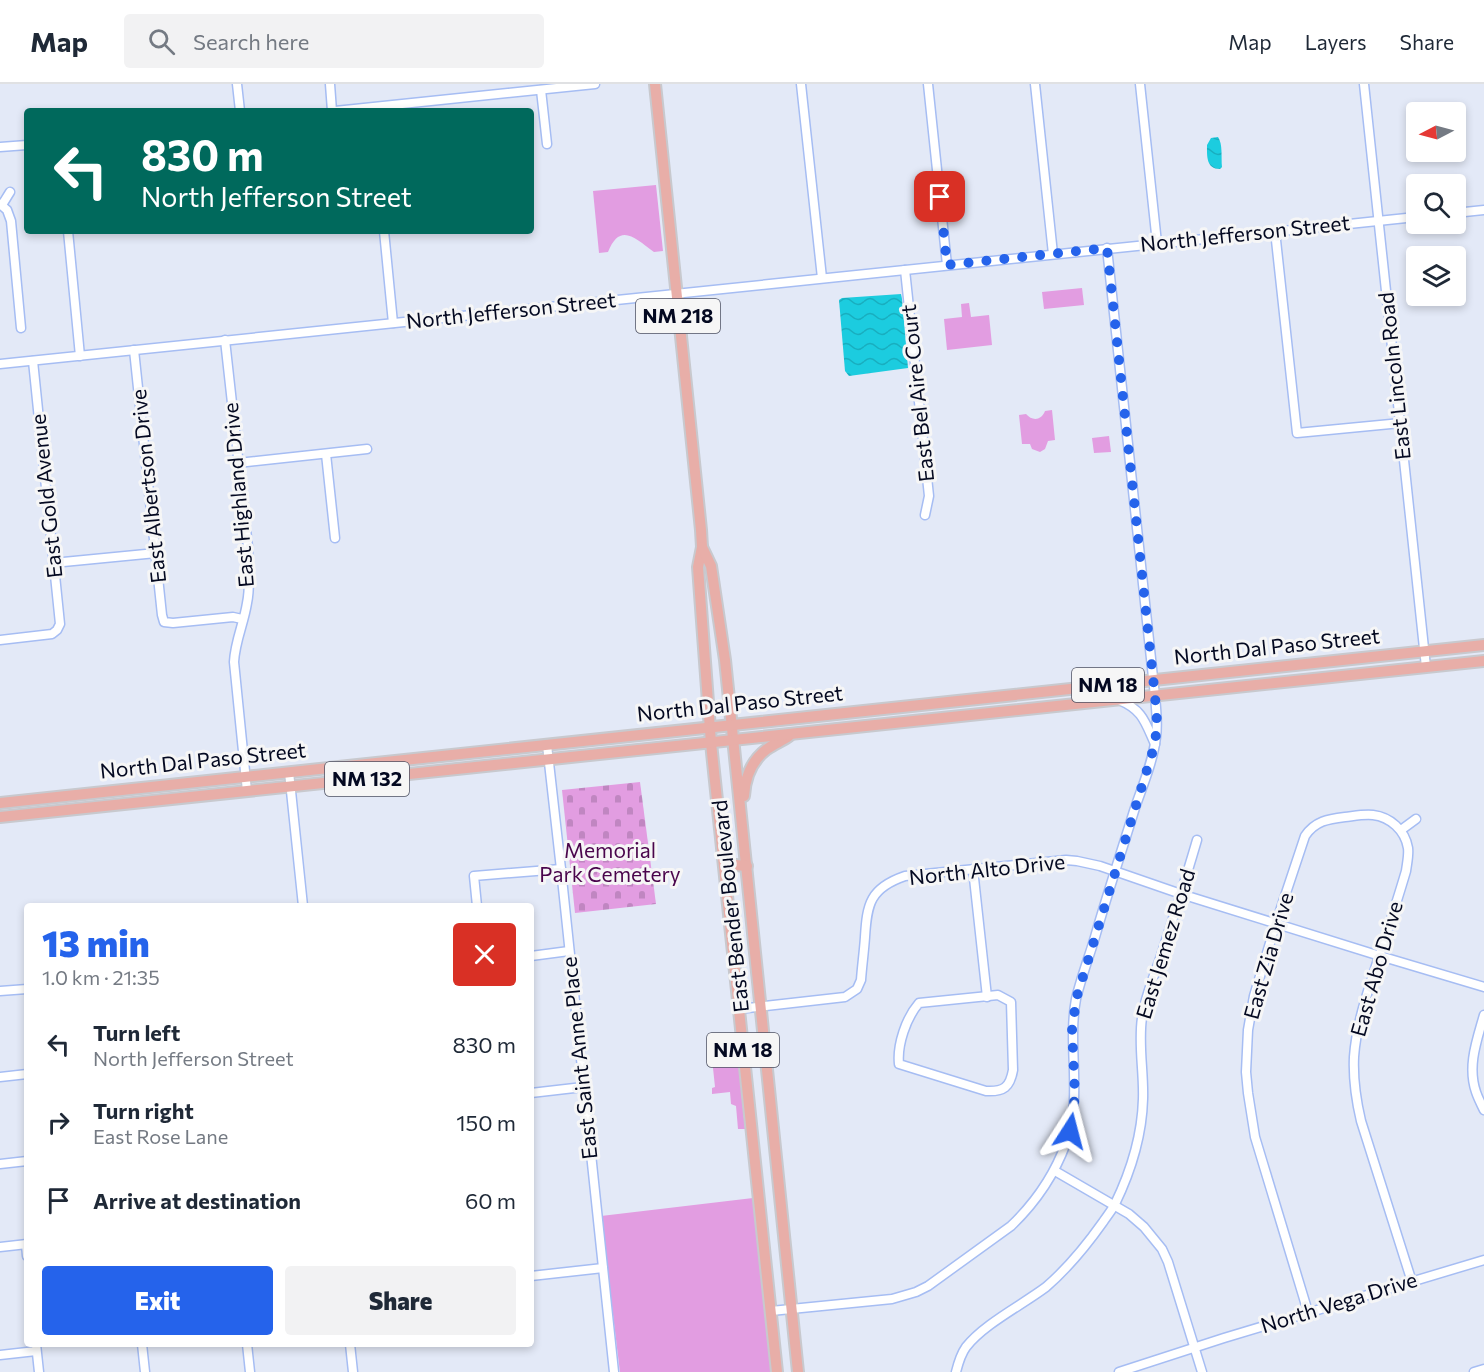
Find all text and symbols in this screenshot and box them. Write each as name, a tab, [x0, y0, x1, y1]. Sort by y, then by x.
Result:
search box	[124, 14, 544, 68]
text: Map	[30, 24, 88, 58]
icon: search	[145, 25, 178, 58]
text: Search here	[193, 28, 309, 55]
text: Map	[1228, 29, 1272, 54]
text: Layers	[1305, 29, 1367, 54]
text: Share	[1400, 29, 1454, 54]
north arrow	[1406, 102, 1466, 162]
map controls	[1406, 102, 1466, 306]
text: 830 m	[141, 128, 264, 180]
icon: left	[42, 132, 120, 210]
pin	[914, 171, 965, 222]
button: search	[1406, 174, 1466, 234]
text: North Jefferson Street	[141, 180, 412, 213]
icon: arrive	[923, 180, 956, 213]
street label: North Jefferson Street	[1139, 209, 1351, 256]
button: layers	[1406, 246, 1466, 306]
street label: North Jefferson Street	[405, 286, 617, 333]
street label: East Lincoln Road	[1372, 291, 1415, 461]
road number: NM 218	[636, 299, 720, 333]
street label: East Bel Aire Court	[895, 303, 938, 483]
street label: East Albertson Drive	[125, 388, 170, 584]
street label: East Highland Drive	[217, 402, 258, 589]
street label: East Gold Avenue	[24, 413, 67, 580]
street label: North Dal Paso Street	[1173, 622, 1381, 669]
road number: NM 18	[1072, 668, 1144, 702]
street label: North Dal Paso Street	[636, 679, 844, 726]
street label: North Dal Paso Street	[99, 736, 307, 783]
road number: NM 132	[325, 762, 409, 796]
street label: East Bender Boulevard	[706, 799, 753, 1014]
park label: Memorial Park Cemetery	[539, 837, 681, 886]
street label: North Alto Drive	[907, 848, 1066, 889]
street label: East Jemez Road	[1130, 865, 1199, 1022]
street label: East Zia Drive	[1238, 889, 1298, 1022]
street label: East Abo Drive	[1344, 898, 1407, 1039]
text: 13 min	[42, 920, 150, 964]
button: close	[453, 923, 516, 986]
street label: East Saint Anne Place	[555, 956, 602, 1161]
text: 1.0 km · 21:35	[42, 965, 160, 989]
text: Turn left	[93, 1019, 180, 1046]
icon: left	[42, 1028, 75, 1061]
text: 830 m	[452, 1031, 516, 1058]
road number: NM 18	[707, 1033, 779, 1067]
text: North Jefferson Street	[93, 1046, 294, 1070]
text: Turn right	[93, 1097, 194, 1124]
position arrow	[1038, 1099, 1102, 1163]
icon: right	[42, 1106, 75, 1139]
text: 150 m	[456, 1109, 516, 1136]
text: East Rose Lane	[93, 1124, 228, 1148]
icon: arrive	[42, 1184, 75, 1217]
text: Arrive at destination	[93, 1187, 301, 1214]
text: 60 m	[465, 1187, 516, 1214]
button: Exit	[42, 1266, 273, 1335]
button: Share	[285, 1266, 516, 1335]
street label: North Vega Drive	[1257, 1266, 1420, 1337]

